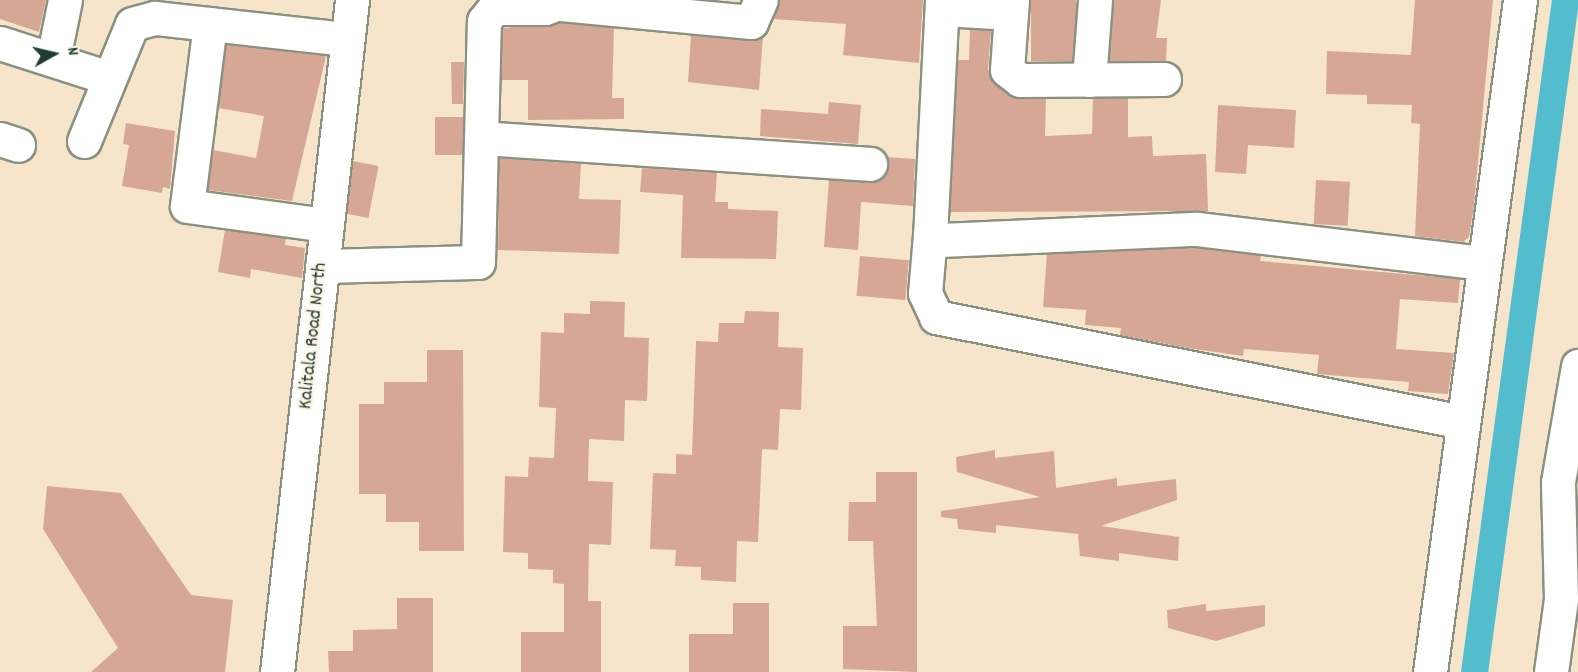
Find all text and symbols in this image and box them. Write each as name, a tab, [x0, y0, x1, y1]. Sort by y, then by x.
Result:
north arrow	[24, 24, 84, 84]
text: N	[60, 46, 84, 57]
street label: Kalitala Road North	[294, 262, 334, 410]

